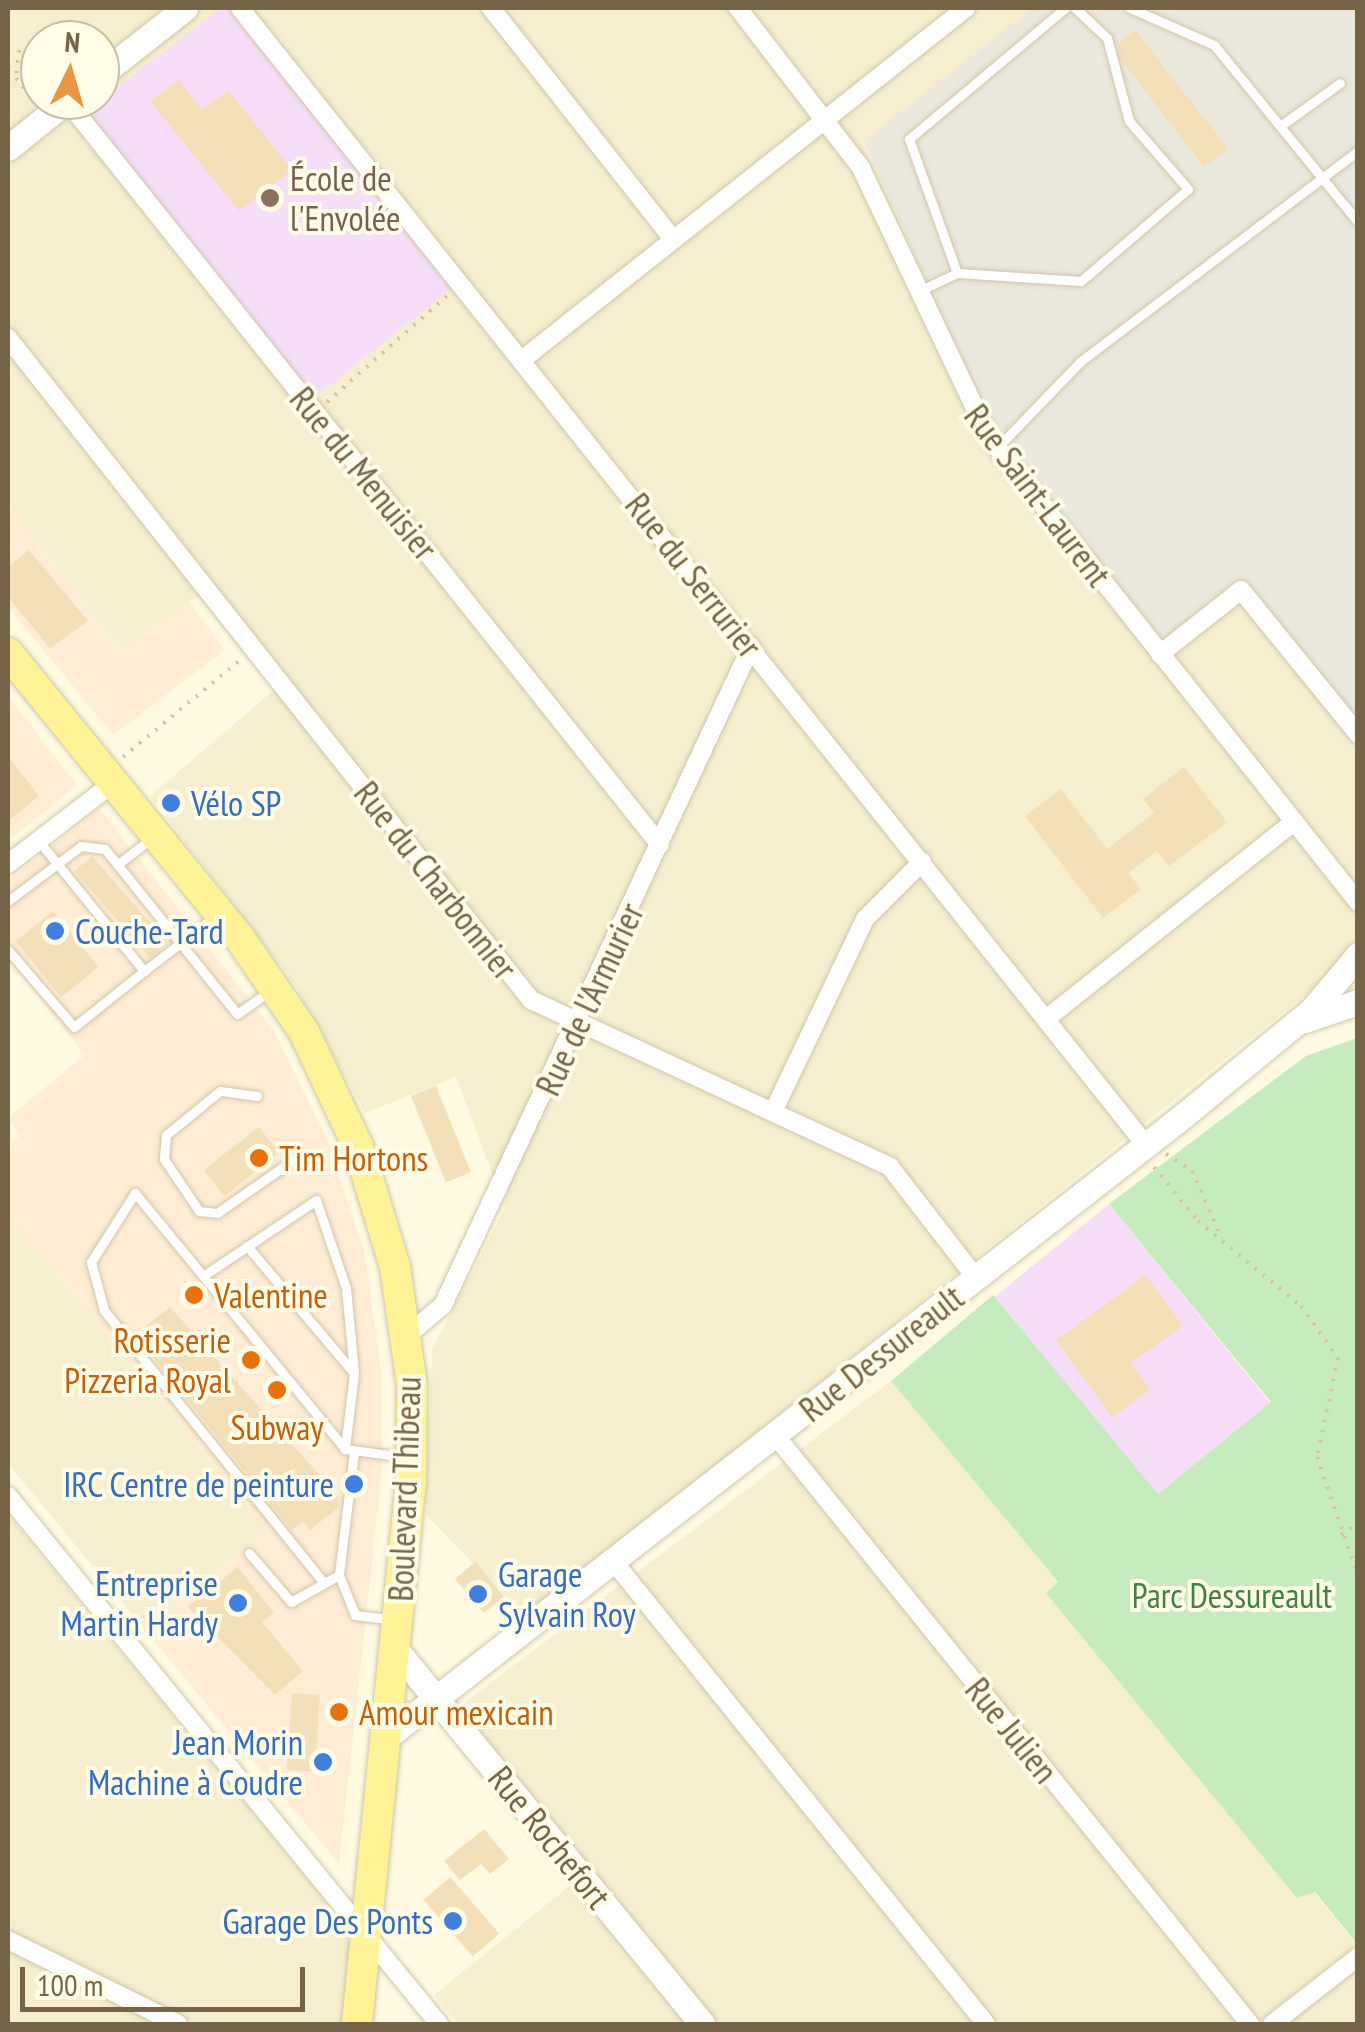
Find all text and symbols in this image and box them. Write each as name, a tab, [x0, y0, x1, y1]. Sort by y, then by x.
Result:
north arrow	[20, 20, 120, 120]
text: N	[63, 23, 82, 61]
place label: École de l'Envolée	[290, 157, 400, 239]
marker: École de l'Envolée	[259, 187, 281, 209]
street label: Rue du Menuisier	[282, 378, 446, 568]
street label: Rue Saint-Laurent	[956, 396, 1120, 594]
street label: Rue du Serrurier	[617, 485, 771, 665]
street label: Rue du Charbonnier	[346, 773, 526, 987]
place label: Vélo SP	[191, 782, 281, 824]
marker: Vélo SP	[160, 792, 182, 814]
street label: Rue de l'Armurier	[526, 896, 652, 1102]
place label: Couche-Tard	[75, 910, 224, 952]
marker: Couche-Tard	[44, 920, 66, 942]
place label: Tim Hortons	[279, 1137, 428, 1179]
marker: Tim Hortons	[248, 1147, 270, 1169]
place label: Valentine	[214, 1274, 328, 1316]
street label: Rue Dessureault	[791, 1276, 971, 1430]
marker: Valentine	[183, 1284, 205, 1306]
place label: Rotisserie Pizzeria Royal	[64, 1319, 231, 1401]
marker: Rotisserie Pizzeria Royal	[240, 1349, 262, 1371]
street label: Boulevard Thibeau	[379, 1375, 429, 1603]
marker: Subway	[266, 1379, 288, 1401]
place label: Subway	[231, 1406, 323, 1448]
place label: IRC Centre de peinture	[62, 1463, 334, 1505]
marker: IRC Centre de peinture	[343, 1473, 365, 1495]
place label: Garage Sylvain Roy	[498, 1553, 636, 1635]
place label: Entreprise Martin Hardy	[61, 1562, 218, 1644]
park label: Parc Dessureault	[1131, 1574, 1333, 1616]
marker: Garage Sylvain Roy	[467, 1583, 489, 1605]
marker: Entreprise Martin Hardy	[227, 1592, 249, 1614]
street label: Rue Julien	[957, 1669, 1067, 1791]
place label: Amour mexicain	[359, 1691, 554, 1733]
marker: Amour mexicain	[328, 1701, 350, 1723]
place label: Jean Morin Machine à Coudre	[88, 1721, 303, 1803]
marker: Jean Morin Machine à Coudre	[312, 1751, 334, 1773]
street label: Rue Rochefort	[480, 1757, 620, 1917]
place label: Garage Des Ponts	[222, 1900, 433, 1942]
marker: Garage Des Ponts	[442, 1910, 464, 1932]
scale bar	[25, 1947, 310, 2009]
text: 100 m	[37, 1965, 103, 2004]

